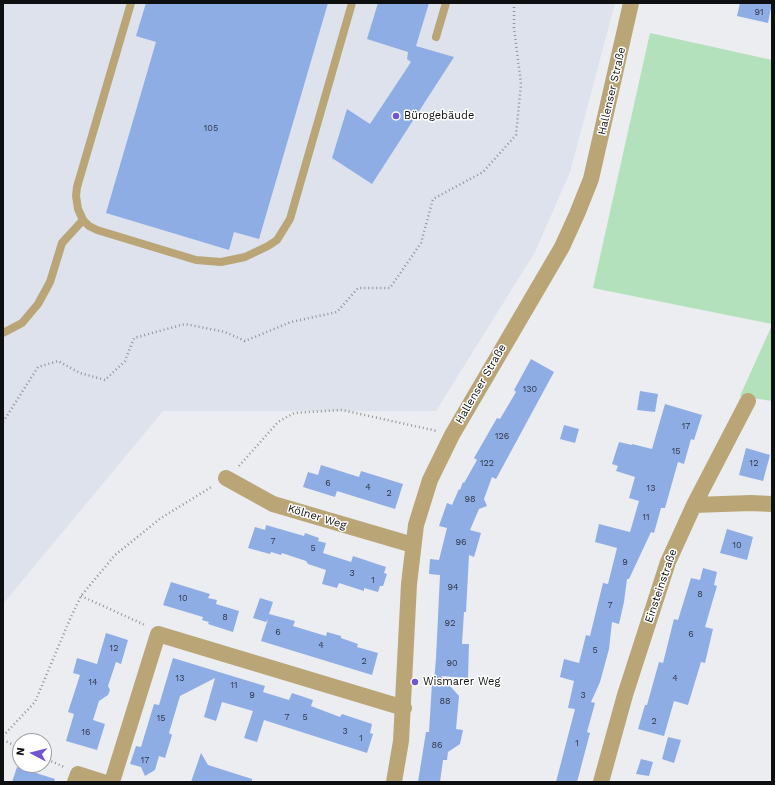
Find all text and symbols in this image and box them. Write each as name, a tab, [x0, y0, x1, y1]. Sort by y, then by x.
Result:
house number: 91	[754, 7, 764, 17]
street label: Hallenser Straße	[595, 46, 629, 136]
place label: Bürogebäude	[404, 109, 474, 123]
marker: Bürogebäude	[391, 111, 401, 121]
house number: 105	[204, 123, 218, 133]
street label: Hallenser Straße	[453, 342, 509, 426]
house number: 130	[523, 384, 537, 394]
house number: 17	[682, 421, 690, 431]
house number: 126	[495, 431, 509, 441]
house number: 15	[672, 446, 680, 456]
house number: 122	[480, 458, 494, 468]
house number: 12	[750, 458, 758, 468]
house number: 6	[325, 478, 331, 488]
house number: 4	[365, 482, 371, 492]
house number: 13	[647, 483, 655, 493]
house number: 2	[386, 488, 392, 498]
house number: 98	[464, 494, 476, 504]
street label: Kölner Weg	[286, 502, 348, 532]
house number: 11	[642, 512, 650, 522]
house number: 7	[270, 536, 276, 546]
house number: 96	[455, 537, 467, 547]
house number: 10	[732, 540, 742, 550]
house number: 5	[310, 543, 316, 553]
street label: Einsteinstraße	[642, 547, 680, 625]
house number: 9	[622, 557, 628, 567]
house number: 3	[349, 568, 355, 578]
house number: 1	[371, 575, 375, 585]
house number: 94	[447, 582, 459, 592]
house number: 8	[697, 589, 703, 599]
house number: 10	[178, 593, 188, 603]
house number: 7	[607, 600, 613, 610]
house number: 8	[222, 612, 228, 622]
house number: 92	[445, 618, 455, 628]
house number: 6	[275, 627, 281, 637]
house number: 6	[688, 629, 694, 639]
house number: 4	[318, 640, 324, 650]
house number: 12	[110, 643, 118, 653]
house number: 5	[592, 645, 598, 655]
house number: 2	[361, 656, 367, 666]
house number: 90	[446, 658, 458, 668]
house number: 13	[176, 673, 184, 683]
house number: 4	[672, 673, 678, 683]
place label: Wismarer Weg	[423, 675, 500, 689]
house number: 14	[88, 677, 98, 687]
marker: Wismarer Weg	[410, 677, 420, 687]
house number: 11	[230, 680, 238, 690]
house number: 9	[249, 690, 255, 700]
house number: 3	[580, 690, 586, 700]
house number: 88	[439, 696, 451, 706]
house number: 7	[284, 712, 290, 722]
house number: 5	[302, 712, 308, 722]
house number: 15	[157, 713, 165, 723]
house number: 2	[651, 716, 657, 726]
house number: 3	[342, 726, 348, 736]
house number: 16	[82, 727, 90, 737]
north arrow	[12, 733, 52, 773]
house number: 1	[359, 733, 363, 743]
house number: 1	[575, 738, 579, 748]
house number: 86	[431, 740, 443, 750]
text: N	[14, 747, 28, 756]
house number: 17	[141, 755, 149, 765]

